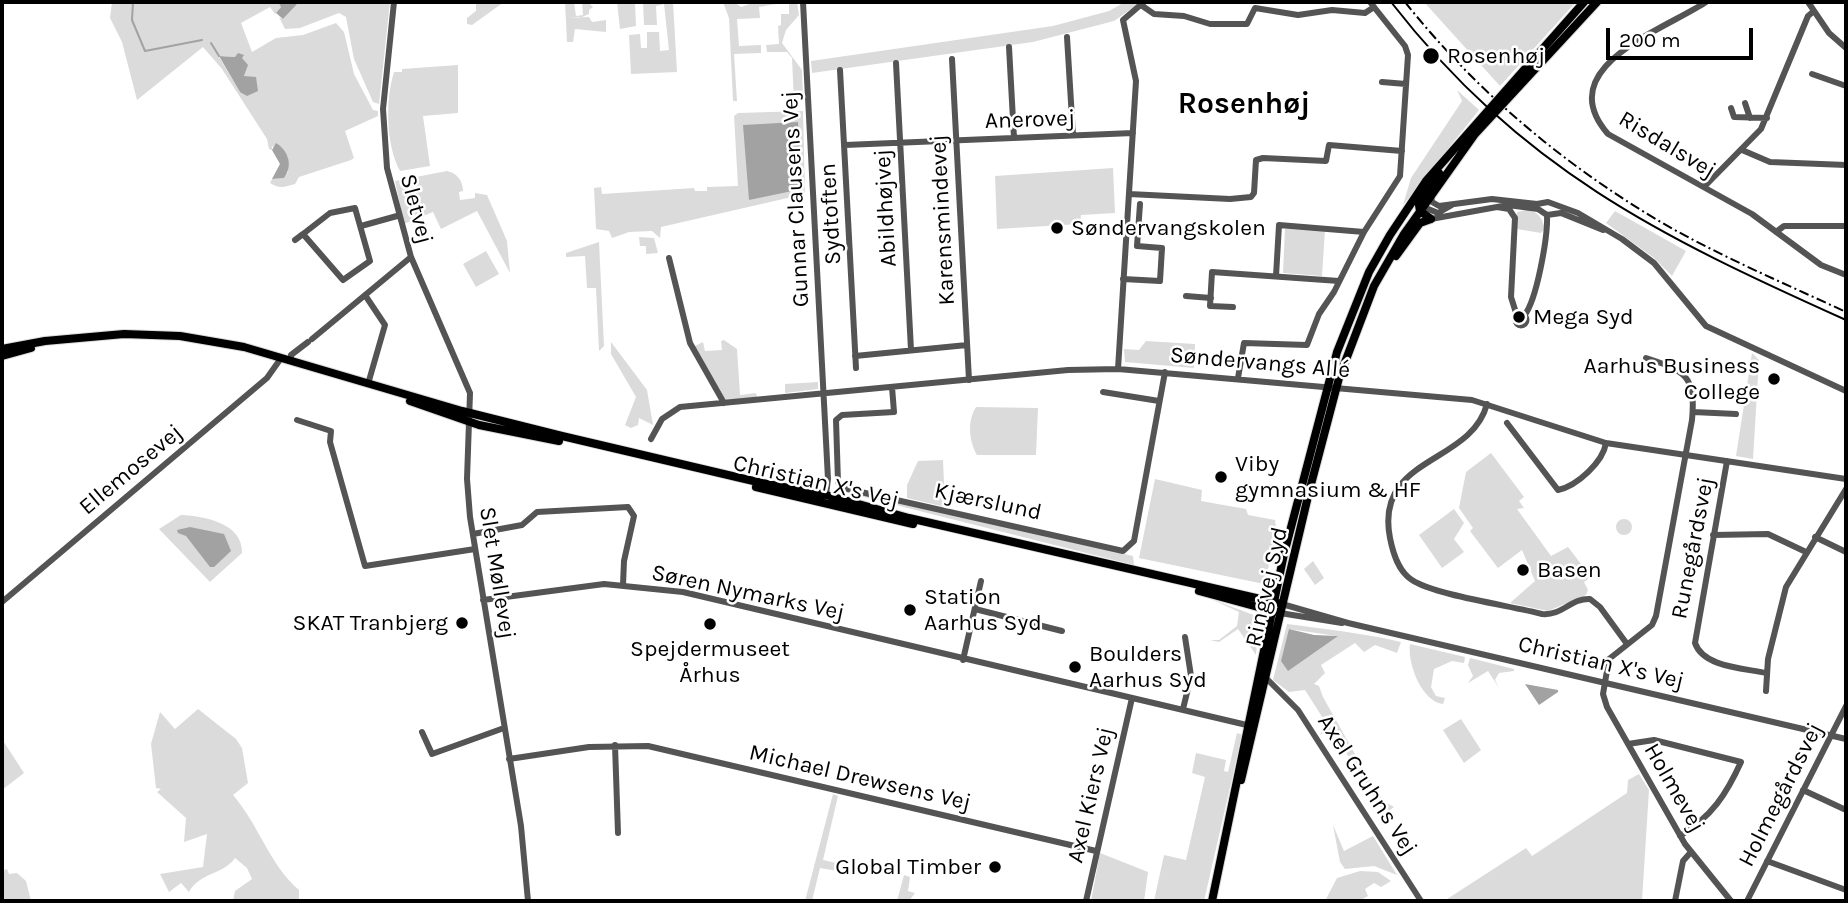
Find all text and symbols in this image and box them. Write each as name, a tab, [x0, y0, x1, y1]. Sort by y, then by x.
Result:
scale bar	[1610, 14, 1757, 58]
text: 200 m	[1619, 28, 1681, 52]
place label: Rosenhøj	[1447, 42, 1545, 70]
marker: Rosenhøj	[1421, 46, 1441, 66]
district label: Rosenhøj	[1178, 86, 1310, 122]
street label: Gunnar Clausens Vej	[777, 90, 815, 308]
street label: Anerovej	[984, 105, 1076, 135]
street label: Risdalsvej	[1613, 105, 1721, 185]
street label: Karensmindevej	[925, 134, 961, 306]
street label: Abildhøjvej	[869, 148, 903, 268]
street label: Sydtoften	[815, 163, 847, 265]
street label: Sletvej	[393, 171, 439, 247]
place label: Søndervangskolen	[1071, 214, 1266, 242]
marker: Søndervangskolen	[1049, 220, 1065, 236]
place label: Mega Syd	[1533, 303, 1634, 331]
marker: Mega Syd	[1511, 309, 1527, 325]
street label: Søndervangs Allé	[1169, 341, 1351, 385]
place label: Aarhus Business College	[1583, 352, 1760, 406]
marker: Aarhus Business College	[1766, 371, 1782, 387]
street label: Ellemosevej	[74, 419, 188, 521]
street label: Christian X's Vej	[730, 450, 902, 514]
place label: Viby gymnasium & HF	[1235, 450, 1421, 504]
marker: Viby gymnasium & HF	[1213, 469, 1229, 485]
street label: Runegårdsvej	[1666, 475, 1720, 621]
street label: Kjærslund	[932, 477, 1044, 527]
street label: Slet Møllevej	[473, 505, 521, 641]
street label: Ringvej Syd	[1240, 524, 1294, 650]
place label: Basen	[1537, 556, 1602, 584]
street label: Søren Nymarks Vej	[649, 559, 847, 627]
marker: Basen	[1515, 562, 1531, 578]
place label: Station Aarhus Syd	[924, 583, 1042, 637]
marker: Station Aarhus Syd	[902, 602, 918, 618]
place label: SKAT Tranbjerg	[293, 609, 448, 637]
marker: SKAT Tranbjerg	[454, 615, 470, 631]
marker: Spejdermuseet Århus	[702, 616, 718, 632]
street label: Christian X's Vej	[1515, 631, 1687, 695]
place label: Spejdermuseet Århus	[630, 635, 790, 689]
place label: Boulders Aarhus Syd	[1089, 640, 1207, 694]
marker: Boulders Aarhus Syd	[1067, 659, 1083, 675]
street label: Axel Gruhns Vej	[1311, 709, 1423, 861]
street label: Holmegårdsvej	[1733, 718, 1829, 872]
street label: Axel Kiers Vej	[1062, 724, 1120, 866]
street label: Michael Drewsens Vej	[746, 739, 974, 817]
street label: Holmevej	[1637, 739, 1711, 837]
place label: Global Timber	[835, 853, 981, 881]
marker: Global Timber	[987, 859, 1003, 875]

